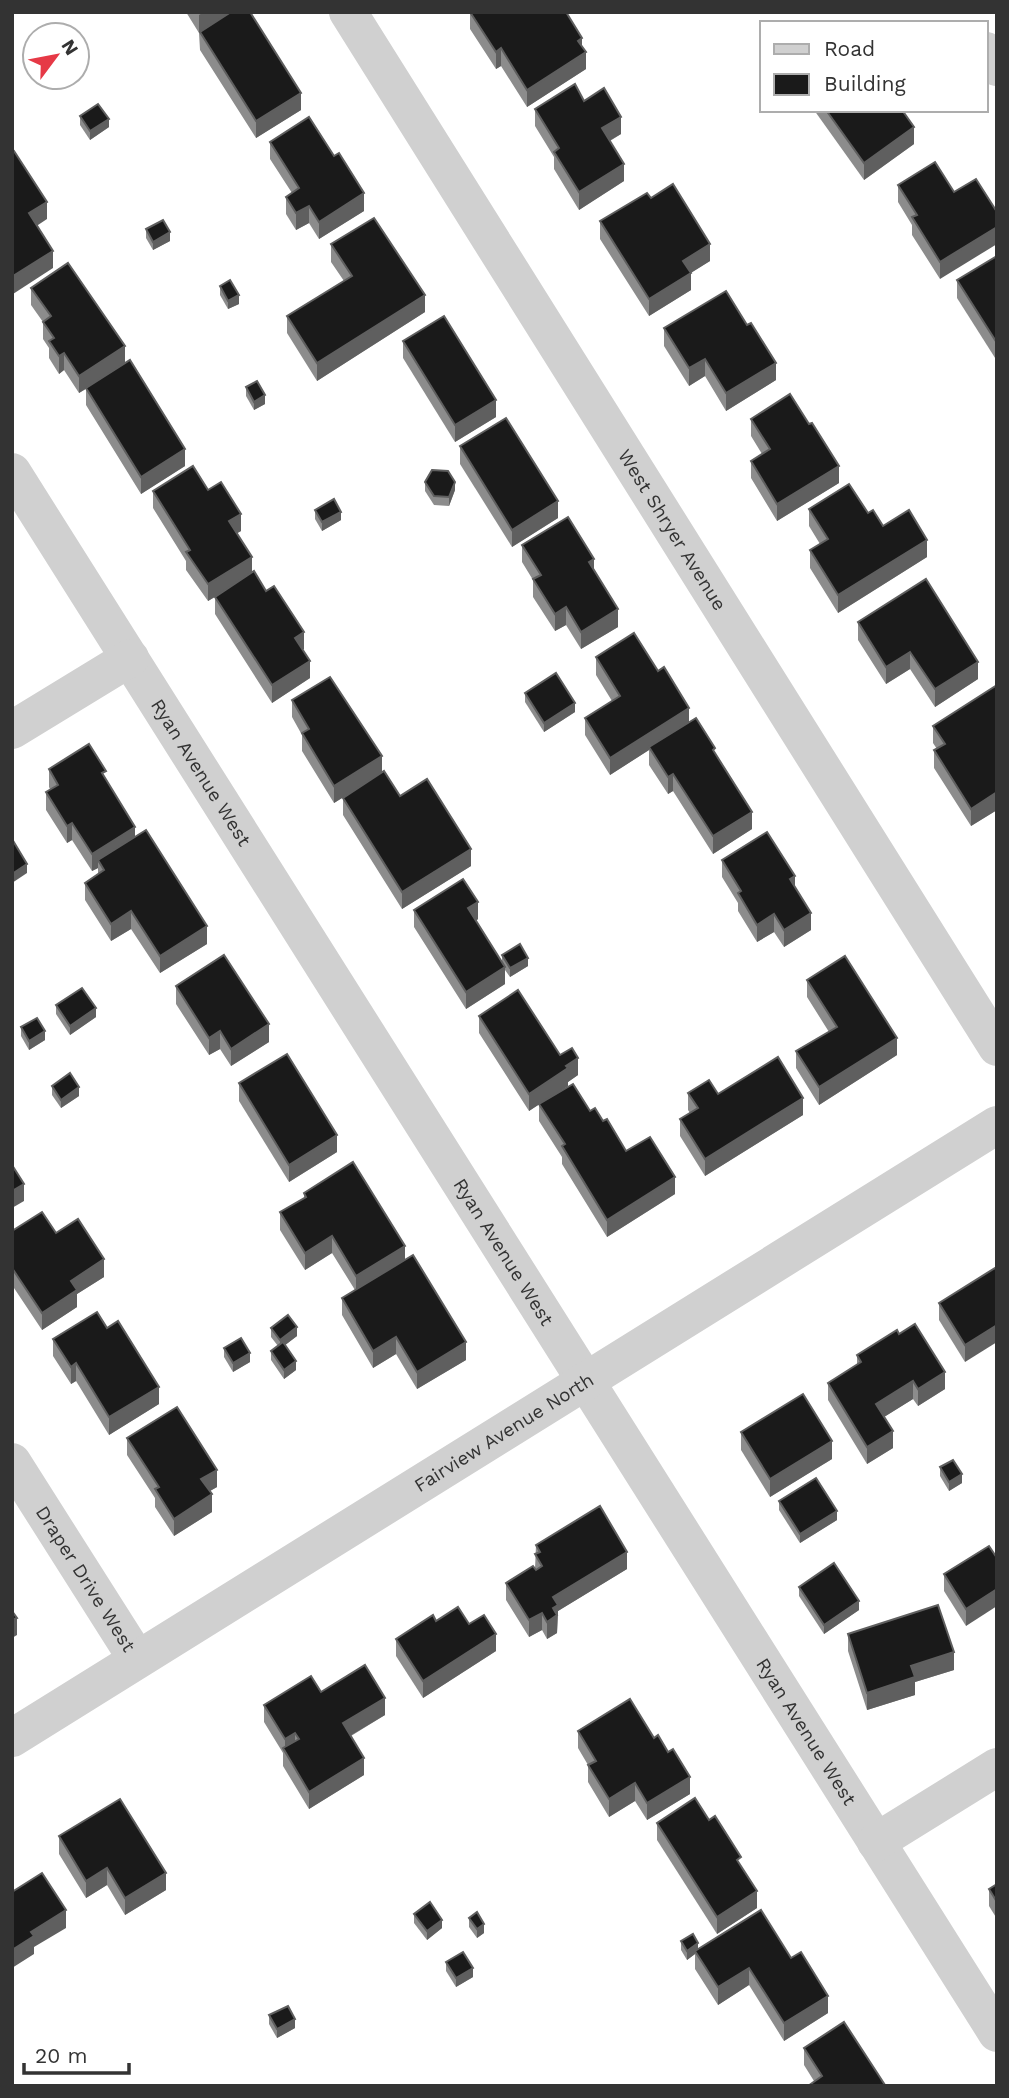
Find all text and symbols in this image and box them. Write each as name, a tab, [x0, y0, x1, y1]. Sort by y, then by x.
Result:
north arrow	[21, 21, 91, 91]
legend	[760, 21, 988, 112]
text: N	[57, 35, 83, 59]
text: Road	[824, 36, 875, 61]
text: Building	[824, 71, 906, 96]
street label: West Shryer Avenue	[613, 445, 732, 614]
street label: Ryan Avenue West	[146, 694, 256, 850]
street label: Ryan Avenue West	[449, 1174, 559, 1330]
street label: Fairview Avenue North	[410, 1368, 598, 1497]
street label: Draper Drive West	[31, 1501, 141, 1656]
street label: Ryan Avenue West	[752, 1653, 862, 1809]
scale bar	[24, 2032, 130, 2076]
text: 20 m	[35, 2043, 87, 2068]

